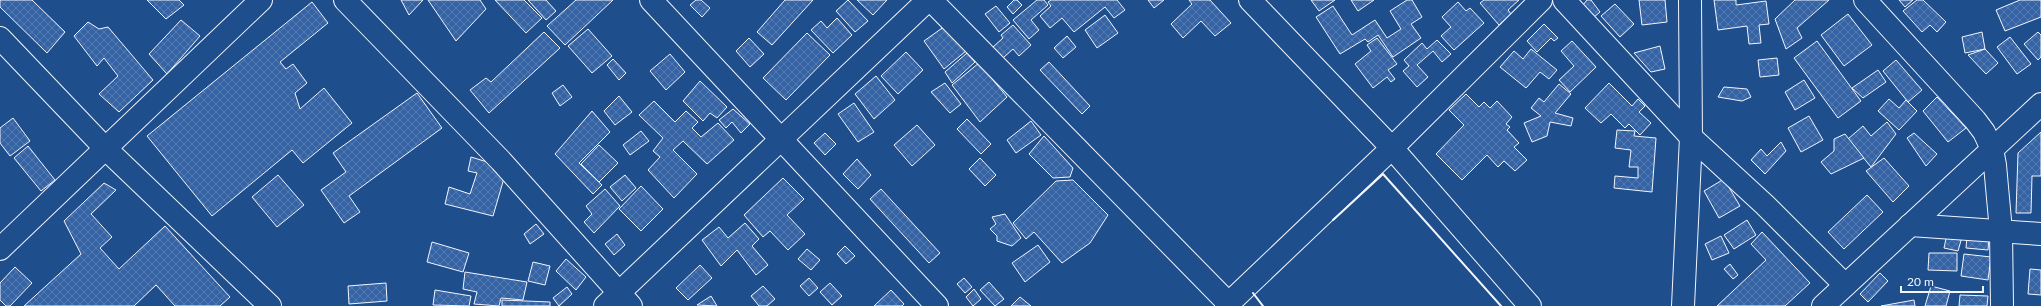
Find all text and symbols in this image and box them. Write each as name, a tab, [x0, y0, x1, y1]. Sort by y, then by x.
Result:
scale bar	[1901, 268, 1983, 294]
text: 20 m	[1907, 274, 1934, 289]

